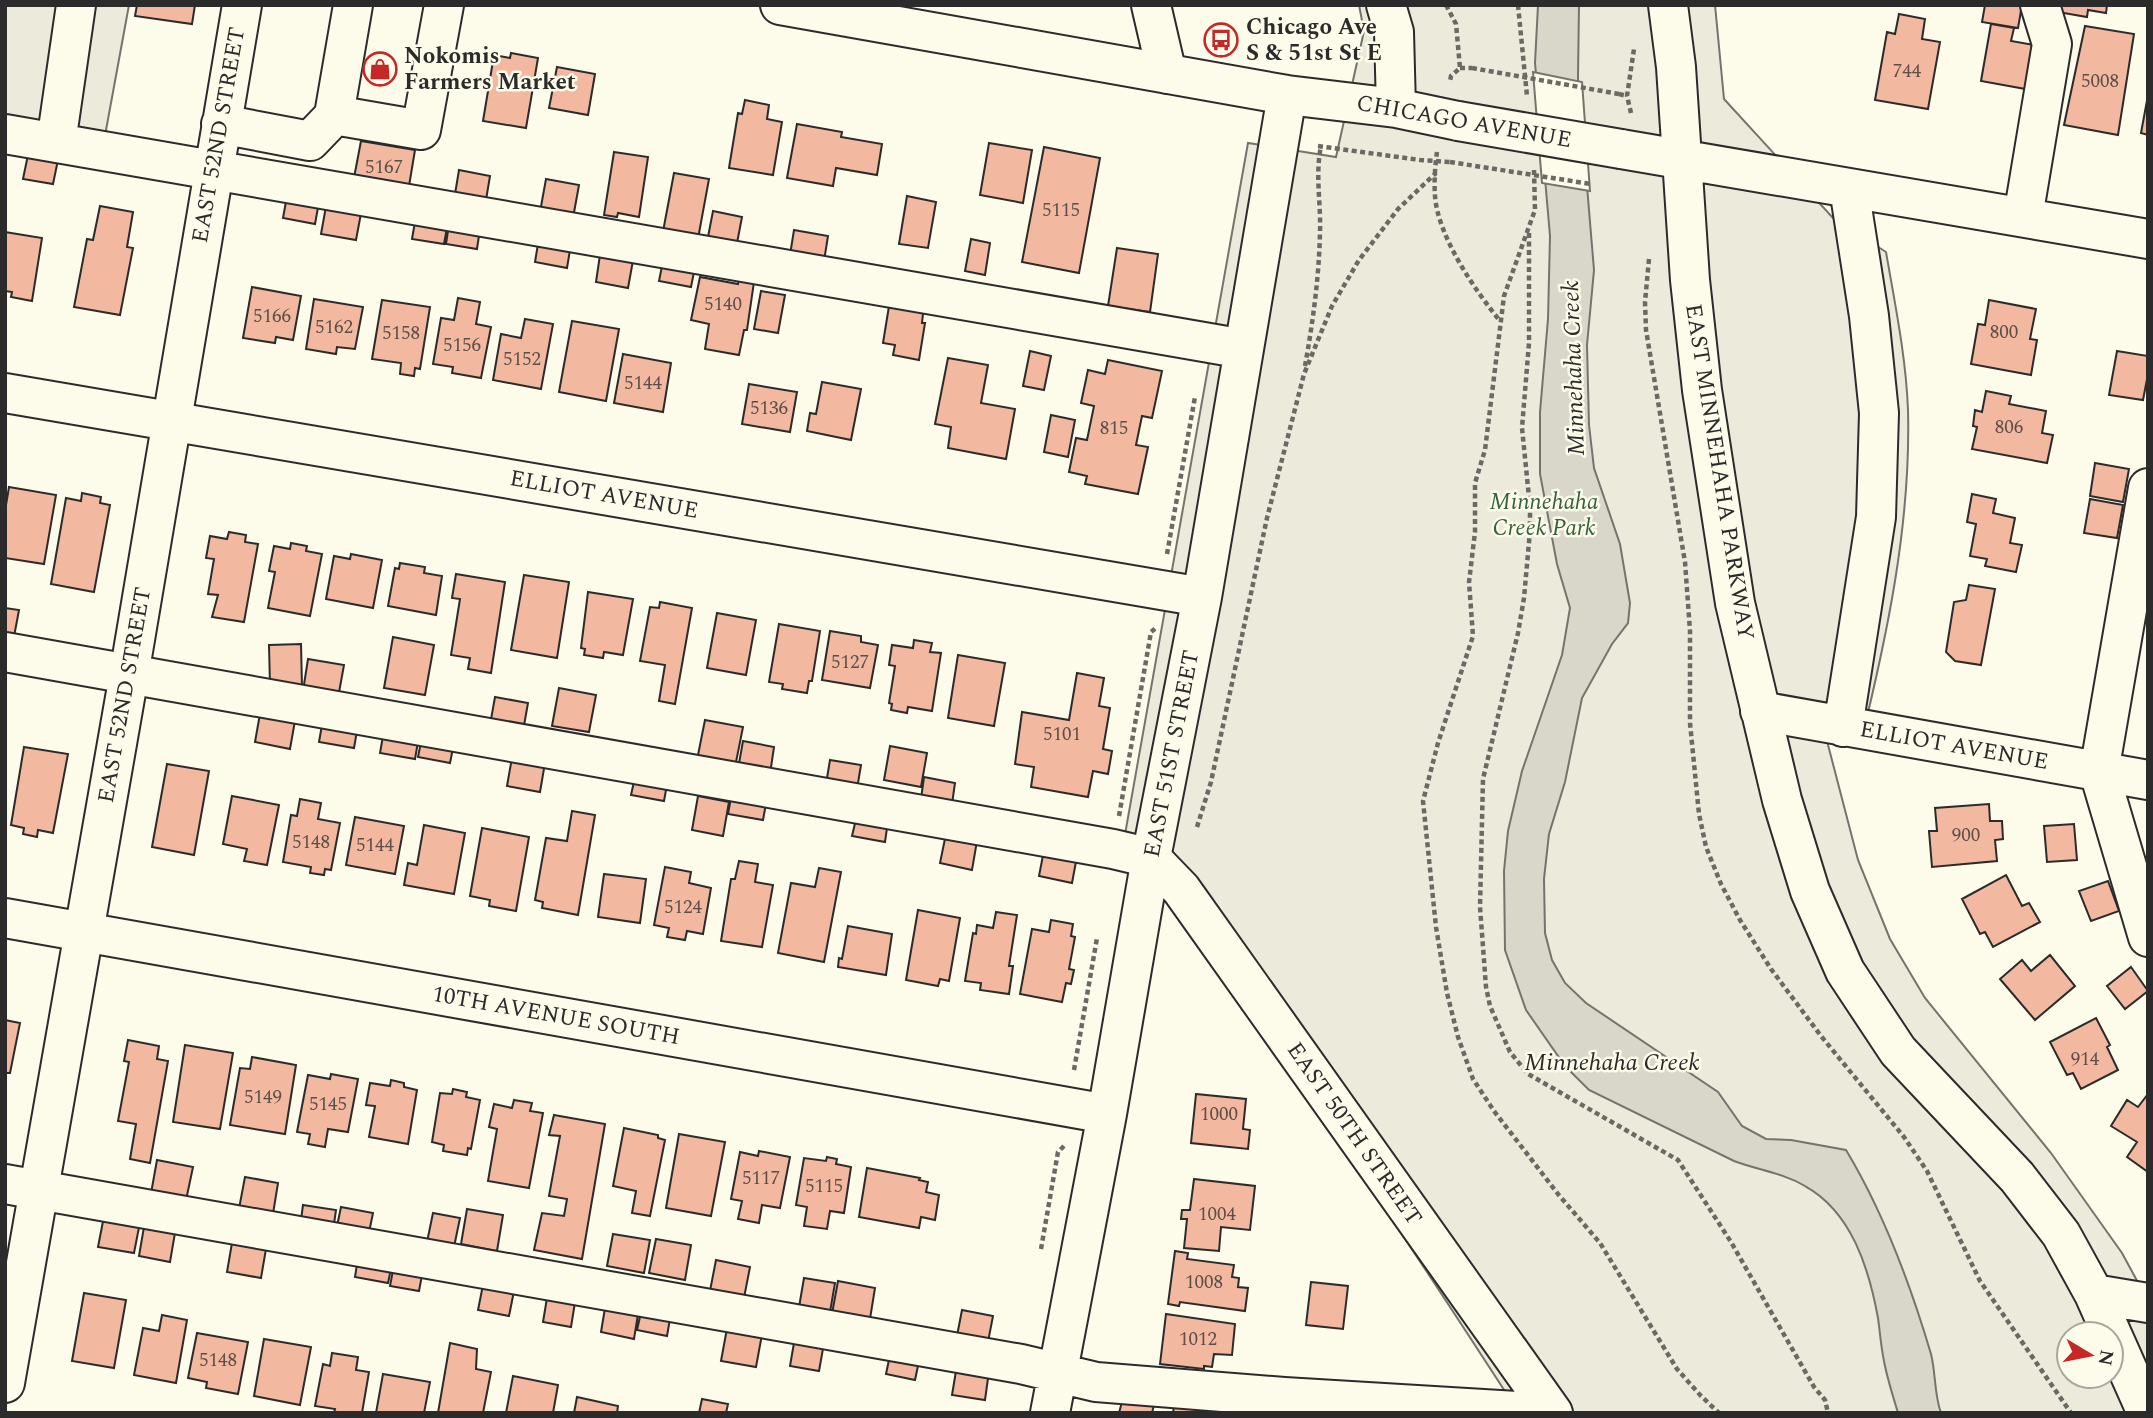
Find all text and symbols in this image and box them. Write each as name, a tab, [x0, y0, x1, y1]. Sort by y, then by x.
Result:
place label: Chicago Ave S & 51st St E	[1246, 10, 1382, 71]
bus stop icon: Chicago Ave S & 51st St E	[1202, 21, 1240, 59]
street label: EAST 52ND STREET	[183, 24, 255, 246]
place label: Nokomis Farmers Market	[404, 39, 576, 100]
shop icon: Nokomis Farmers Market	[361, 50, 399, 88]
house number: 744	[1893, 57, 1922, 86]
house number: 5008	[2081, 67, 2119, 96]
street label: CHICAGO AVENUE	[1354, 86, 1574, 158]
house number: 5167	[365, 153, 403, 182]
house number: 5115	[1042, 196, 1080, 225]
water label: Minnehaha Creek	[1553, 280, 1595, 456]
house number: 5140	[704, 290, 742, 319]
street label: EAST MINNEHAHA PARKWAY	[1675, 301, 1763, 643]
house number: 5166	[253, 302, 291, 331]
house number: 5162	[315, 313, 353, 342]
house number: 800	[1990, 318, 2018, 347]
house number: 5158	[382, 319, 420, 348]
house number: 5156	[443, 331, 481, 360]
house number: 5152	[503, 345, 541, 374]
house number: 5144	[624, 369, 662, 398]
house number: 5136	[750, 394, 788, 423]
house number: 806	[1995, 413, 2023, 442]
house number: 815	[1100, 414, 1128, 443]
street label: ELLIOT AVENUE	[507, 461, 701, 529]
park label: Minnehaha Creek Park	[1490, 485, 1599, 546]
street label: EAST 52ND STREET	[89, 584, 161, 806]
street label: EAST 51ST STREET	[1135, 647, 1209, 861]
house number: 5127	[831, 648, 869, 677]
street label: ELLIOT AVENUE	[1857, 712, 2051, 780]
house number: 5101	[1043, 720, 1081, 749]
house number: 900	[1952, 821, 1980, 850]
house number: 5148	[292, 828, 330, 857]
house number: 5144	[356, 831, 394, 860]
house number: 5124	[664, 893, 702, 922]
street label: 10TH AVENUE SOUTH	[429, 977, 683, 1055]
street label: EAST 50TH STREET	[1277, 1035, 1431, 1233]
water label: Minnehaha Creek	[1524, 1045, 1700, 1081]
house number: 914	[2071, 1045, 2100, 1074]
house number: 5149	[244, 1083, 282, 1112]
house number: 5145	[309, 1090, 347, 1119]
house number: 1000	[1200, 1100, 1238, 1129]
house number: 5117	[742, 1164, 780, 1193]
house number: 5115	[805, 1172, 843, 1201]
house number: 1004	[1198, 1200, 1236, 1229]
house number: 1008	[1185, 1268, 1223, 1297]
north arrow	[2055, 1320, 2125, 1390]
house number: 1012	[1179, 1325, 1217, 1354]
house number: 5148	[199, 1346, 237, 1375]
text: N	[2090, 1348, 2121, 1368]

